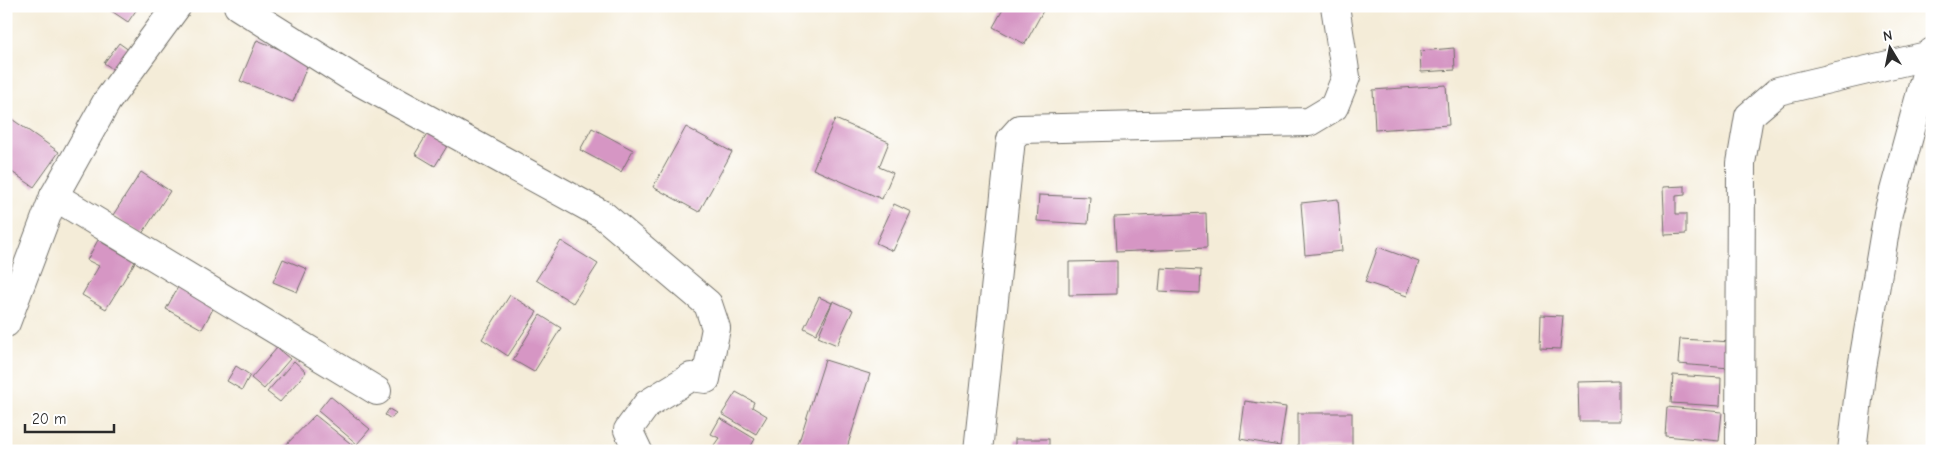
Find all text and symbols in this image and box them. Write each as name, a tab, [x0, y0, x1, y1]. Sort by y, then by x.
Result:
north arrow	[1866, 22, 1916, 72]
text: N	[1882, 27, 1894, 45]
scale bar	[25, 402, 114, 434]
text: 20 m	[32, 410, 66, 428]

